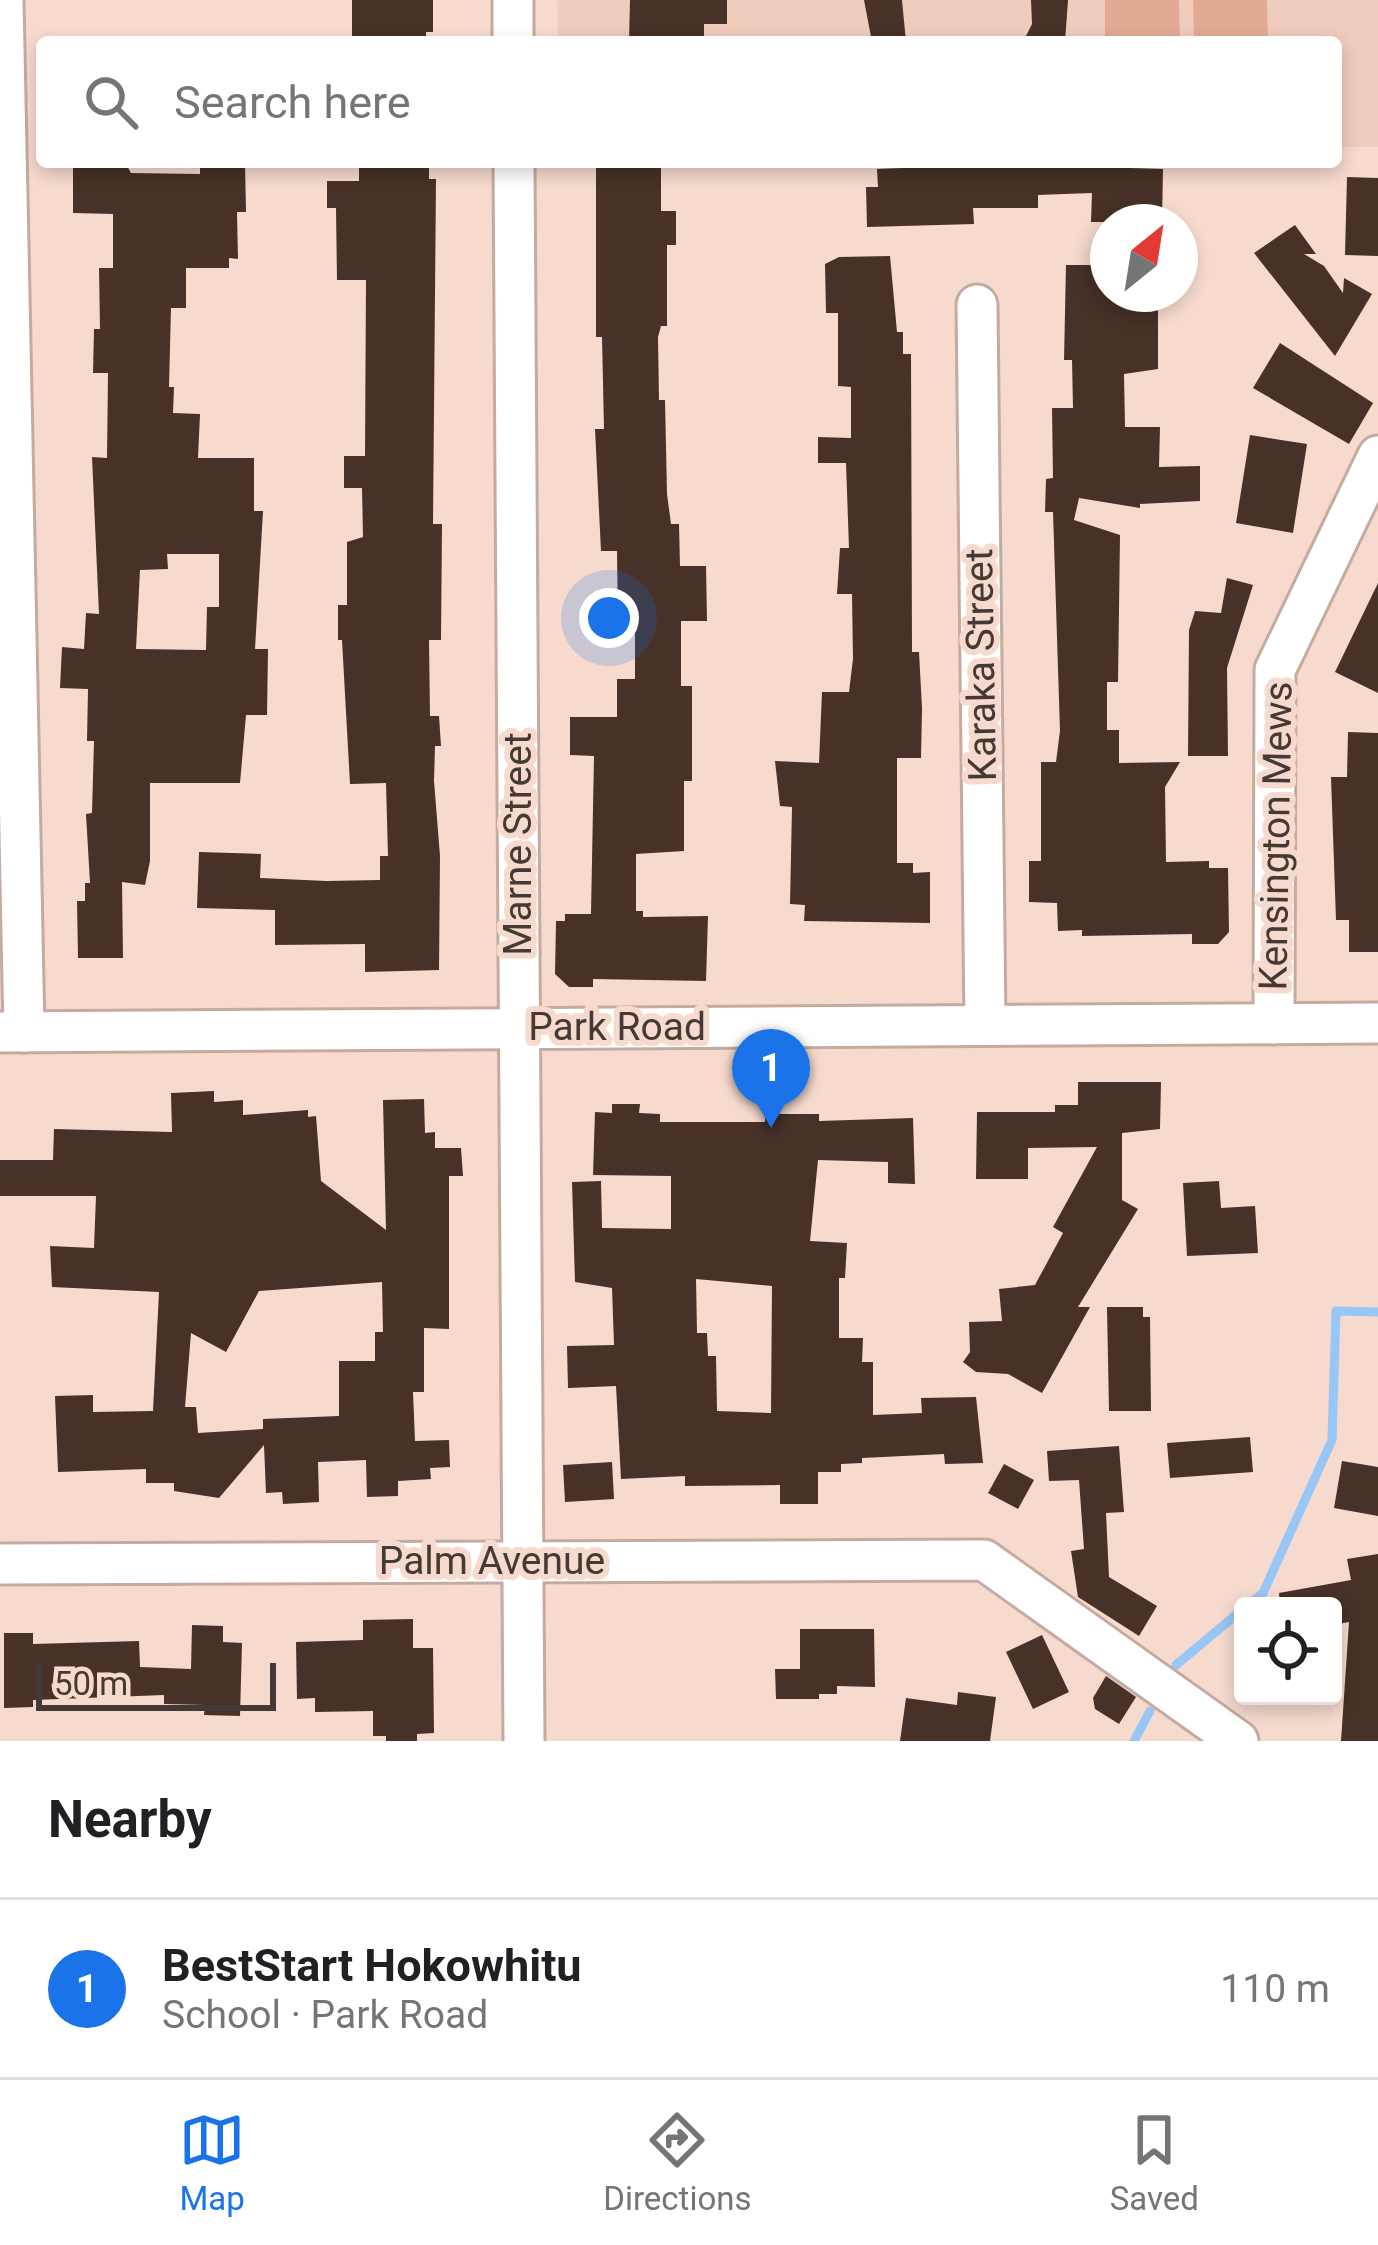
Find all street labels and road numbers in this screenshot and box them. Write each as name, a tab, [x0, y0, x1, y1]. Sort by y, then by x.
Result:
street label: Karaka Street	[956, 548, 1006, 782]
street label: Kensington Mews	[1250, 681, 1302, 991]
street label: Marne Street	[495, 732, 541, 956]
street label: Park Road	[528, 1004, 706, 1050]
street label: Palm Avenue	[379, 1538, 605, 1584]

